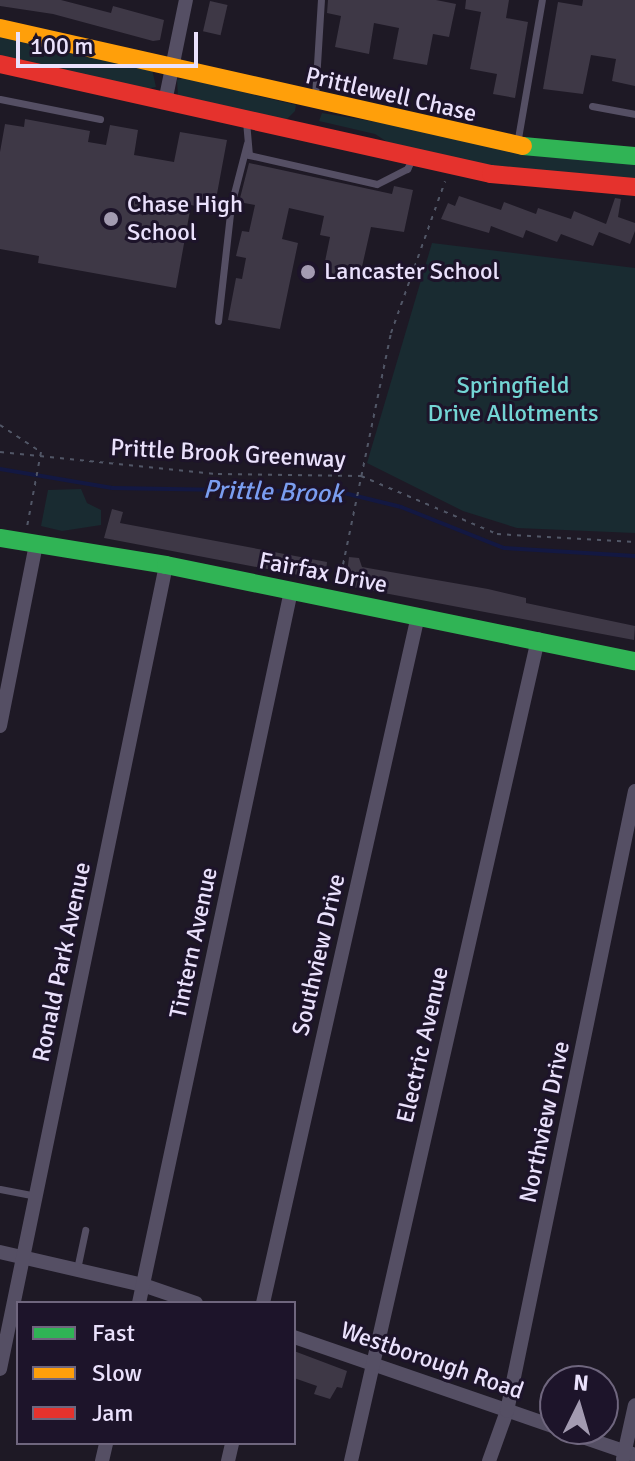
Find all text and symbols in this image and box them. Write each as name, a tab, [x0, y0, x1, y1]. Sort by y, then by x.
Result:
scale bar	[20, 16, 202, 66]
text: 100 m	[30, 31, 93, 61]
street label: Prittlewell Chase	[303, 61, 479, 129]
place label: Chase High School	[127, 191, 243, 247]
marker: Chase High School	[102, 210, 120, 228]
place label: Lancaster School	[324, 258, 500, 286]
marker: Lancaster School	[299, 263, 317, 281]
park label: Springfield Drive Allotments	[428, 372, 598, 428]
street label: Prittle Brook Greenway	[110, 433, 346, 475]
water label: Prittle Brook	[202, 475, 344, 511]
street label: Fairfax Drive	[256, 546, 390, 600]
street label: Ronald Park Avenue	[27, 860, 97, 1064]
street label: Tintern Avenue	[164, 865, 224, 1021]
street label: Southview Drive	[286, 871, 352, 1039]
street label: Electric Avenue	[391, 964, 455, 1126]
street label: Northview Drive	[514, 1039, 576, 1205]
legend	[16, 1301, 296, 1445]
street label: Westborough Road	[337, 1316, 527, 1406]
text: Fast	[92, 1318, 135, 1348]
text: Slow	[92, 1358, 142, 1388]
north arrow	[539, 1365, 619, 1445]
text: N	[572, 1368, 590, 1397]
text: Jam	[92, 1398, 133, 1428]

